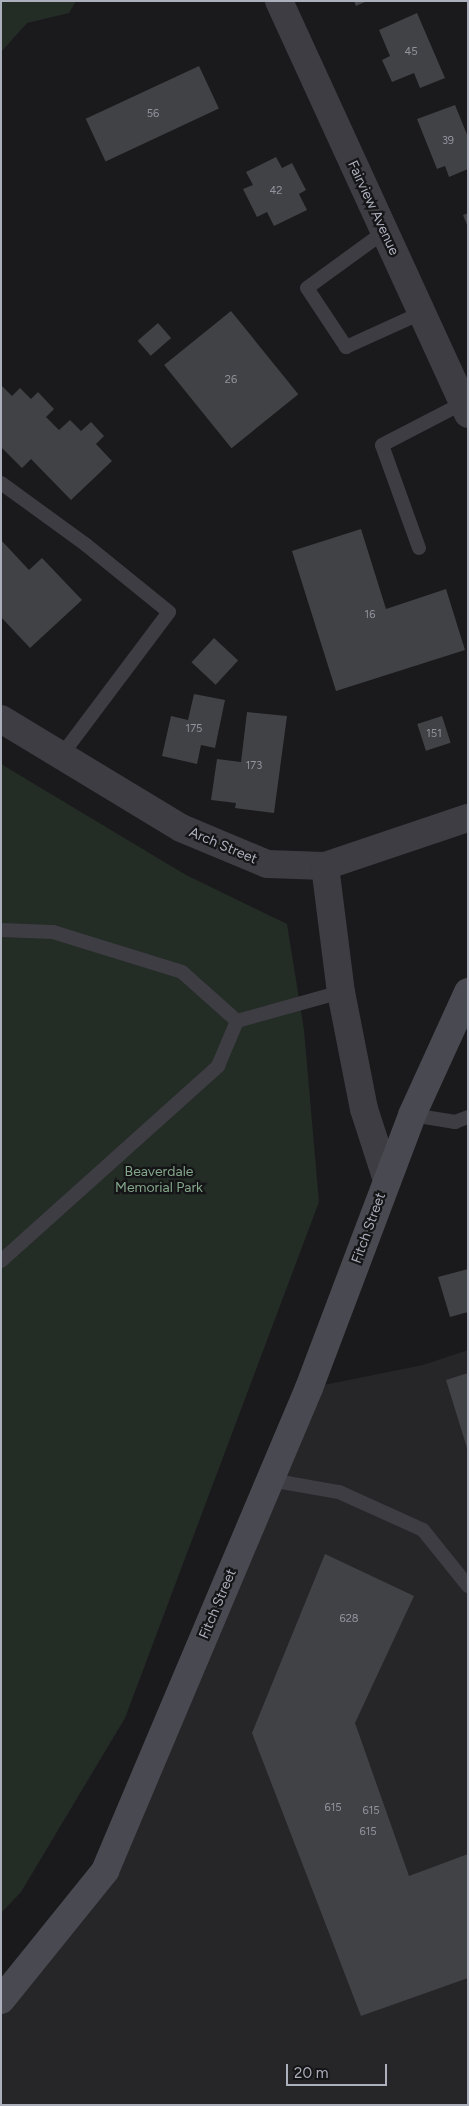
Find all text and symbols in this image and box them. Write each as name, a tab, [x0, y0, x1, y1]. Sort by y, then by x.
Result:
house number: 45	[404, 45, 418, 59]
house number: 56	[147, 107, 159, 121]
house number: 39	[442, 134, 454, 148]
street label: Fairview Avenue	[344, 158, 402, 258]
house number: 42	[270, 184, 282, 198]
house number: 26	[225, 373, 237, 387]
house number: 16	[365, 608, 375, 622]
house number: 175	[186, 722, 202, 736]
house number: 151	[426, 727, 442, 741]
house number: 173	[246, 759, 262, 773]
street label: Arch Street	[186, 824, 260, 868]
park label: Beaverdale Memorial Park	[115, 1164, 203, 1196]
street label: Fitch Street	[348, 1190, 390, 1266]
street label: Fitch Street	[196, 1567, 240, 1641]
house number: 628	[339, 1612, 359, 1626]
house number: 615	[324, 1801, 342, 1815]
house number: 615	[362, 1804, 380, 1818]
house number: 615	[359, 1825, 377, 1839]
scale bar	[289, 2054, 390, 2086]
text: 20 m	[294, 2064, 328, 2082]

